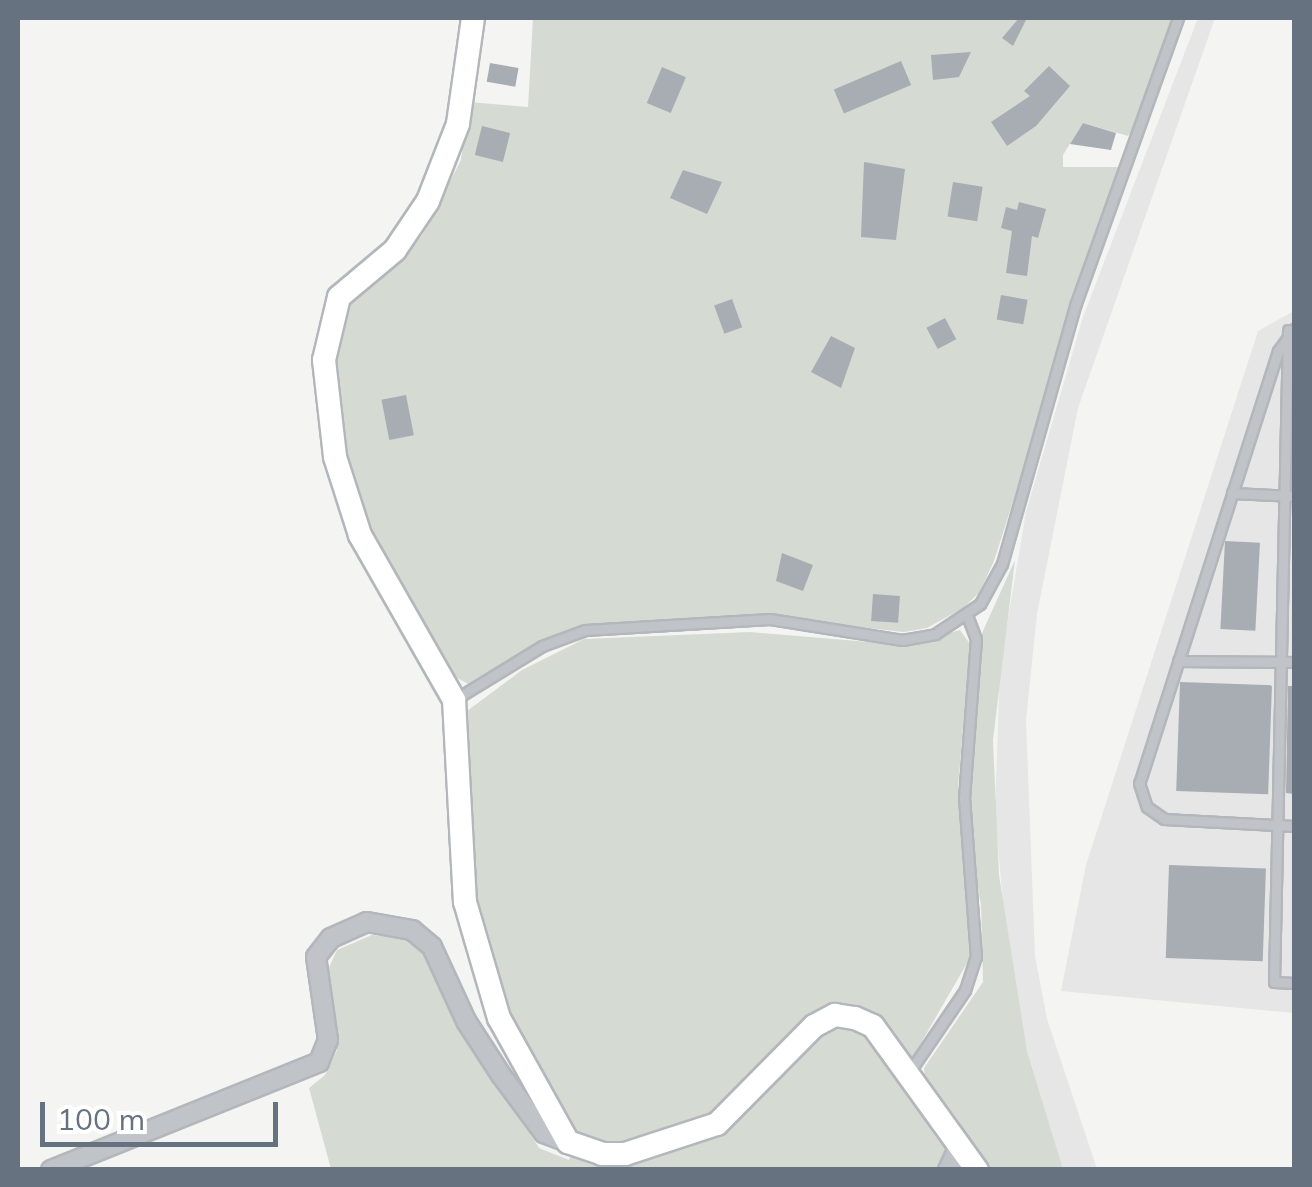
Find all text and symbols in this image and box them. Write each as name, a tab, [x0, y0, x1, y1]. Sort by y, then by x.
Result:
scale bar	[45, 1082, 282, 1144]
text: 100 m	[57, 1100, 145, 1138]

